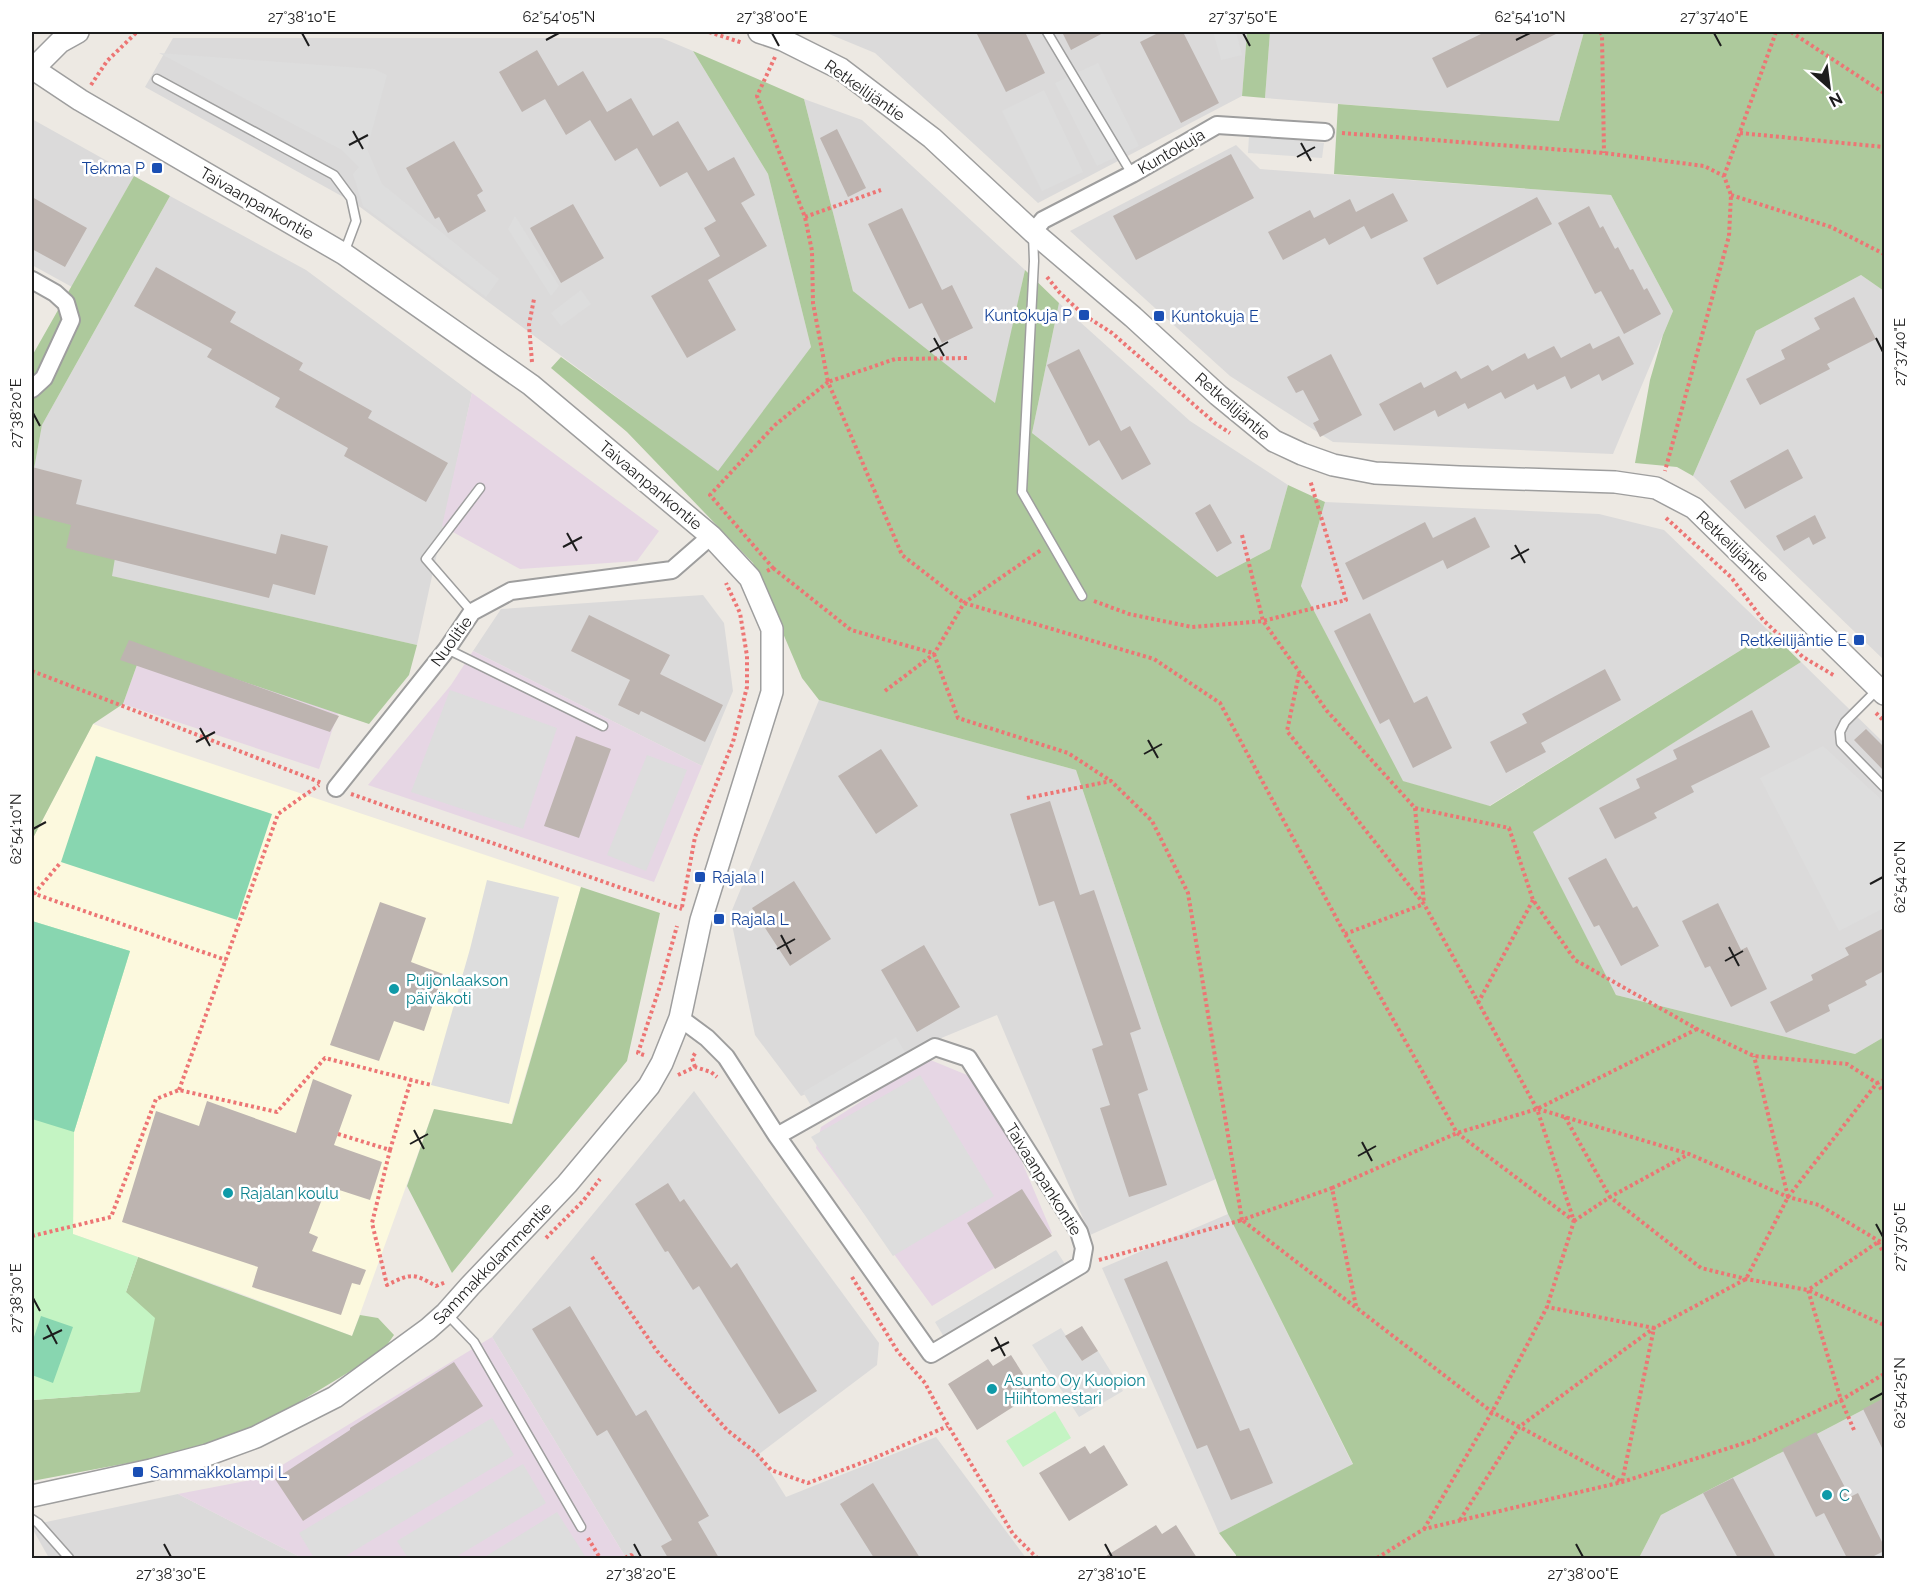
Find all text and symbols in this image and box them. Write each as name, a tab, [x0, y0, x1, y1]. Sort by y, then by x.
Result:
text: 27°38'10"E	[268, 8, 336, 26]
text: 62°54'05"N	[523, 8, 595, 26]
text: 27°38'00"E	[736, 8, 808, 26]
text: 27°37'50"E	[1208, 8, 1278, 26]
text: 62°54'10"N	[1494, 8, 1566, 26]
text: 27°37'40"E	[1680, 8, 1748, 26]
street label: Retkeilijäntie	[821, 56, 908, 125]
north arrow	[1799, 57, 1859, 117]
text: N	[1826, 89, 1846, 111]
street label: Kuntokuja	[1135, 125, 1208, 178]
place label: Tekma P	[82, 159, 145, 178]
marker: Tekma P	[150, 161, 164, 175]
street label: Taivaanpankontie	[196, 163, 317, 244]
place label: Kuntokuja P	[984, 306, 1072, 325]
place label: Kuntokuja E	[1171, 307, 1259, 326]
marker: Kuntokuja P	[1077, 308, 1091, 322]
marker: Kuntokuja E	[1152, 309, 1166, 323]
text: 27°37'40"E	[1891, 318, 1909, 386]
street label: Retkeilijäntie	[1191, 369, 1274, 444]
text: 27°38'20"E	[7, 378, 25, 448]
street label: Taivaanpankontie	[595, 437, 706, 534]
street label: Retkeilijäntie	[1692, 507, 1773, 586]
street label: Nuolitie	[427, 612, 476, 670]
place label: Retkeilijäntie E	[1740, 631, 1847, 650]
marker: Retkeilijäntie E	[1852, 633, 1866, 647]
text: 62°54'10"N	[7, 793, 25, 865]
text: 62°54'20"N	[1891, 841, 1909, 913]
place label: Rajala I	[712, 868, 765, 887]
marker: Rajala I	[693, 870, 707, 884]
place label: Rajala L	[731, 910, 790, 929]
marker: Rajala L	[712, 912, 726, 926]
place label: Puijonlaakson päiväkoti	[406, 971, 508, 1008]
marker: Puijonlaakson päiväkoti	[387, 982, 401, 996]
street label: Taivaanpankontie	[1002, 1120, 1086, 1239]
place label: Rajalan koulu	[240, 1184, 339, 1203]
marker: Rajalan koulu	[221, 1186, 235, 1200]
street label: Sammakkolammentie	[429, 1198, 555, 1328]
text: 27°37'50"E	[1891, 1202, 1909, 1272]
text: 27°38'30"E	[7, 1263, 25, 1333]
text: 62°54'25"N	[1891, 1357, 1909, 1429]
place label: Asunto Oy Kuopion Hiihtomestari	[1004, 1371, 1146, 1408]
marker: Asunto Oy Kuopion Hiihtomestari	[985, 1382, 999, 1396]
place label: Sammakkolampi L	[150, 1463, 288, 1482]
marker: Sammakkolampi L	[131, 1465, 145, 1479]
place label: C	[1839, 1486, 1850, 1505]
marker: C	[1820, 1488, 1834, 1502]
text: 27°38'30"E	[136, 1565, 206, 1583]
text: 27°38'20"E	[606, 1565, 676, 1583]
text: 27°38'10"E	[1078, 1565, 1146, 1583]
text: 27°38'00"E	[1547, 1565, 1619, 1583]

